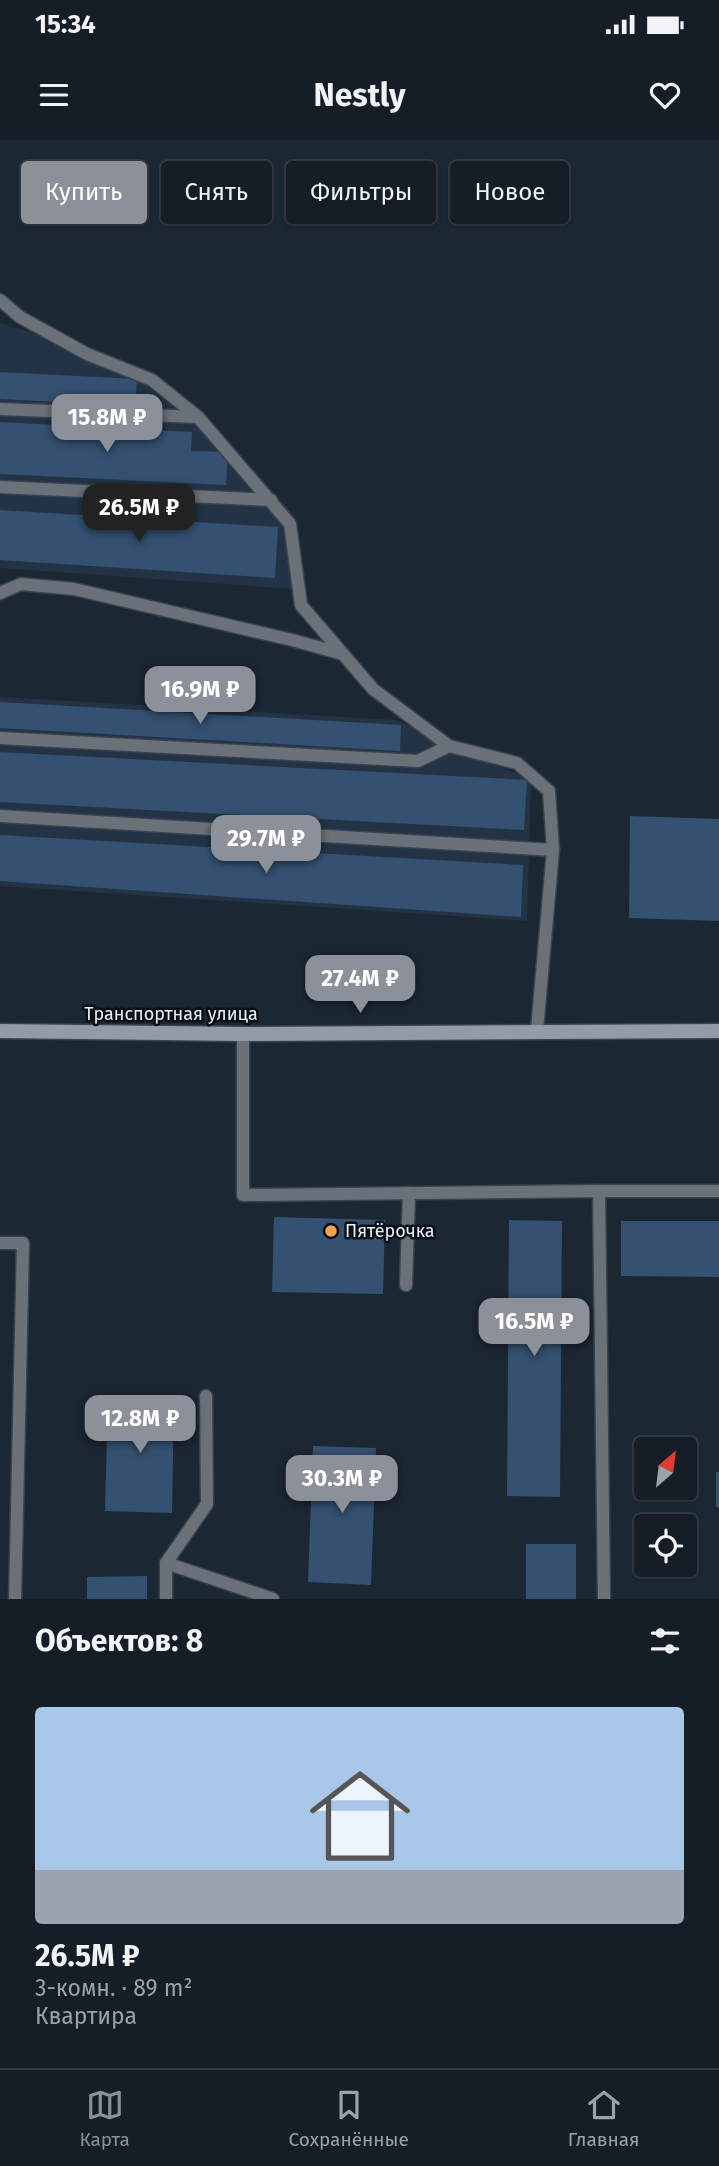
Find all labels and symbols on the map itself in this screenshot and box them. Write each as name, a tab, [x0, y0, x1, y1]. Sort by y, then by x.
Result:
pin: 15.8M ₽	[42, 394, 172, 454]
pin: 26.5M ₽	[74, 484, 204, 544]
pin: 16.9M ₽	[135, 666, 265, 726]
pin: 29.7M ₽	[201, 816, 331, 875]
pin: 27.4M ₽	[295, 956, 425, 1015]
street label: Транспортная улица	[84, 1003, 258, 1025]
place label: Пятёрочка	[345, 1220, 435, 1242]
marker: Пятёрочка	[323, 1223, 339, 1239]
pin: 16.5M ₽	[469, 1298, 599, 1358]
pin: 12.8M ₽	[75, 1396, 205, 1455]
north arrow	[634, 1437, 696, 1500]
pin: 30.3M ₽	[277, 1456, 407, 1515]

